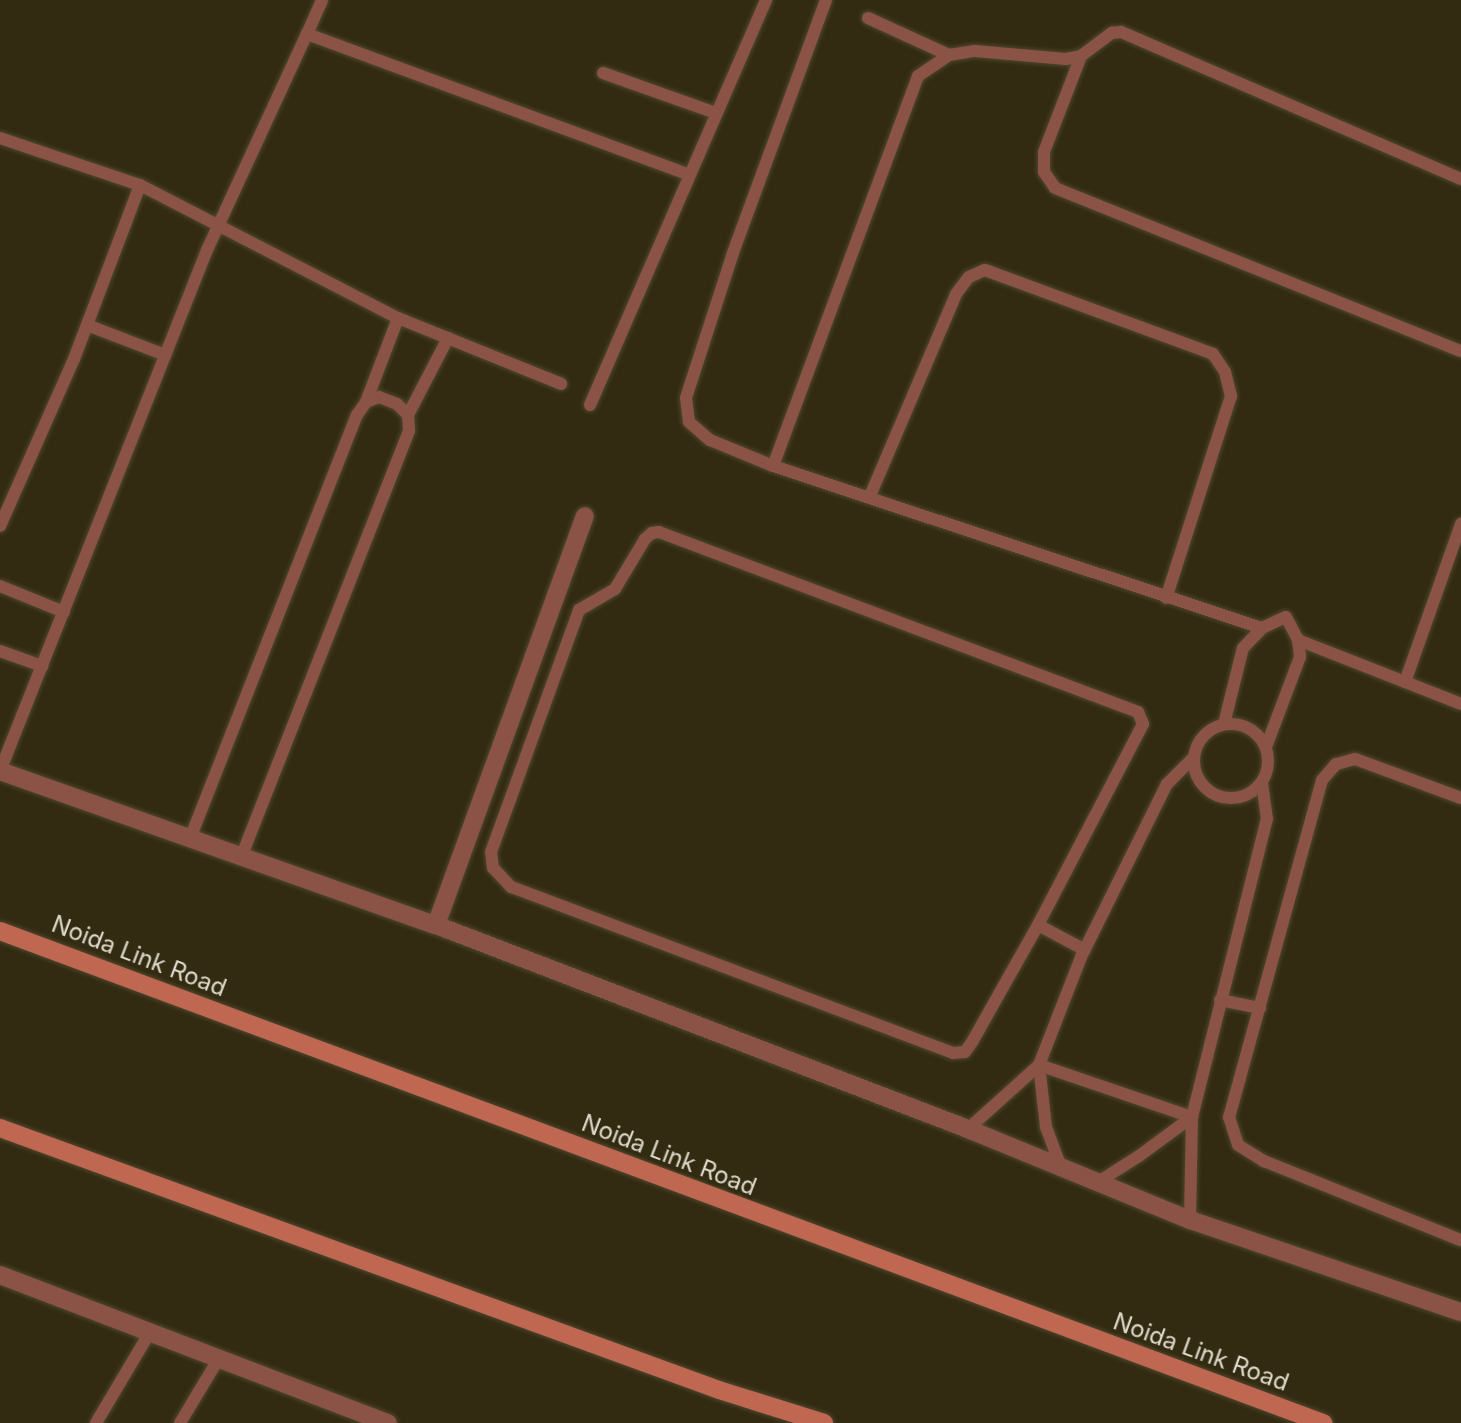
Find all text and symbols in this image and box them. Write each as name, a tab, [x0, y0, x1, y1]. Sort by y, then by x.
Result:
street label: Noida Link Road	[48, 909, 230, 1003]
street label: Noida Link Road	[578, 1108, 760, 1202]
street label: Noida Link Road	[1109, 1307, 1293, 1397]

